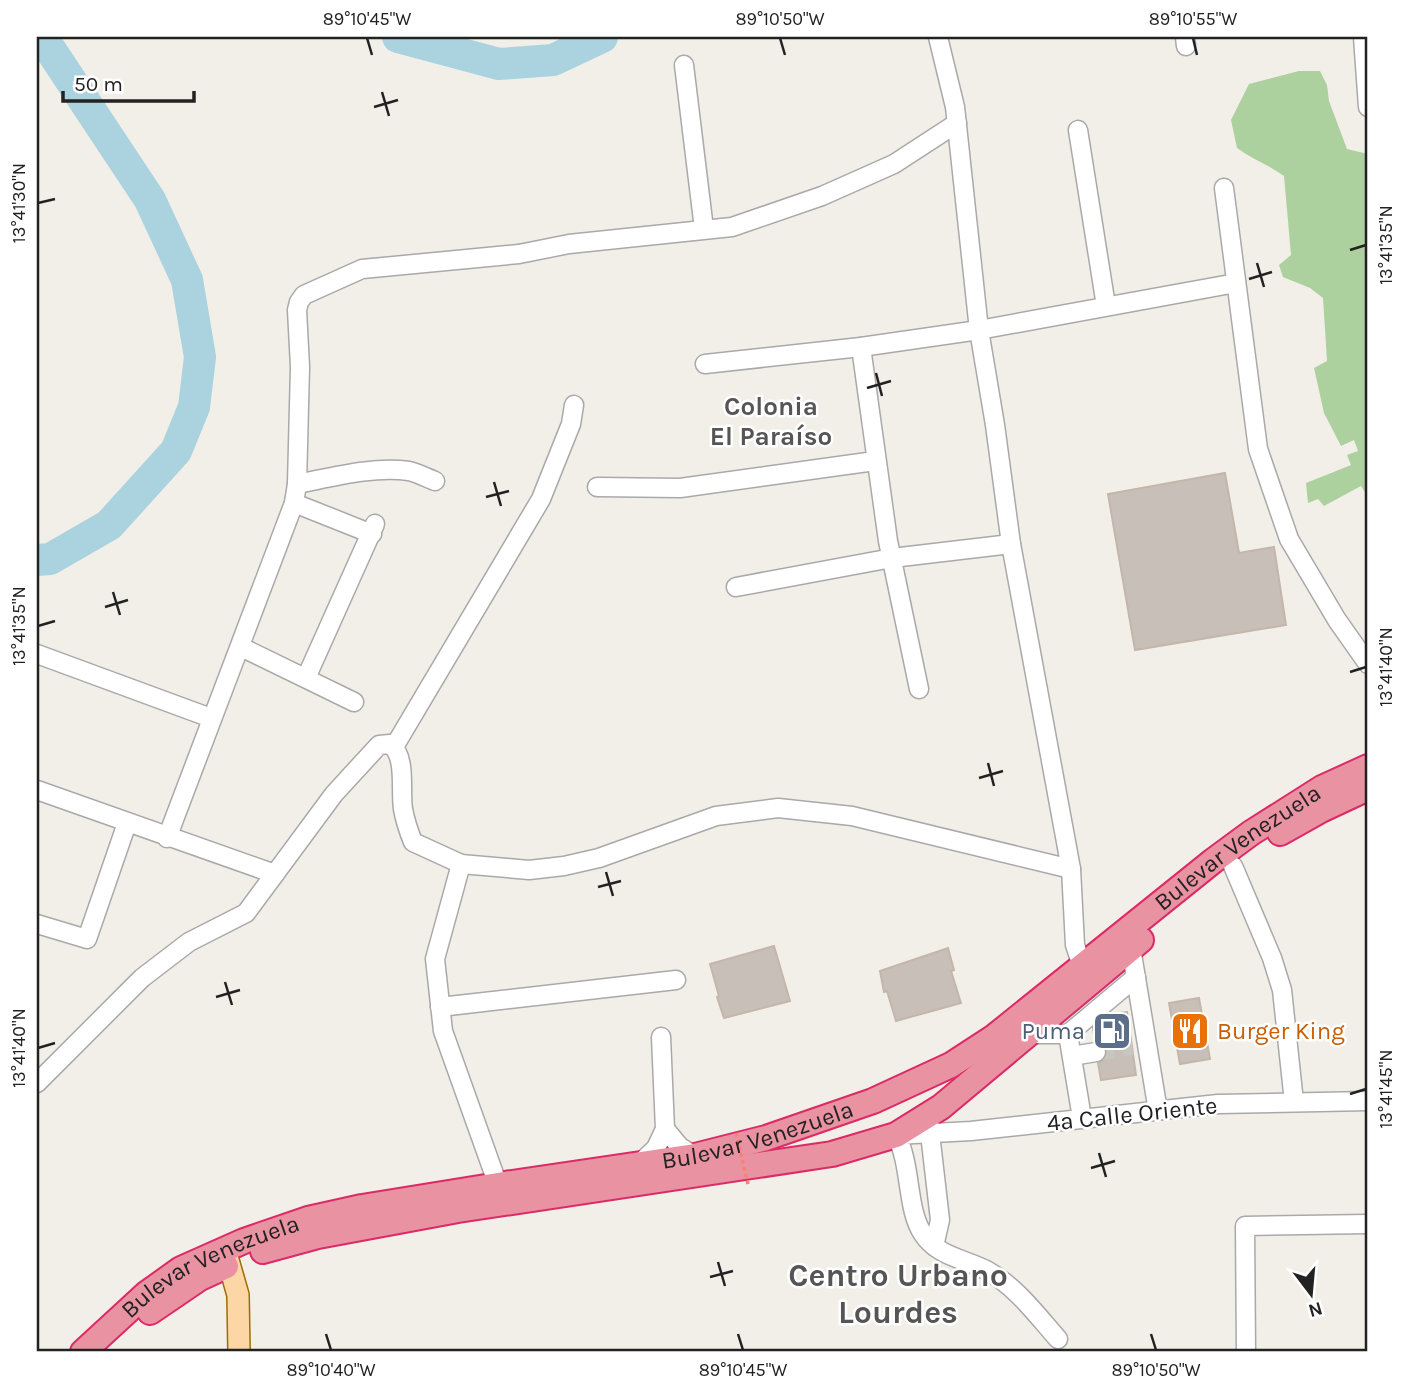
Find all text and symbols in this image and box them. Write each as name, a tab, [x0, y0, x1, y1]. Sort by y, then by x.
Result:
text: 89°10'45"W	[323, 8, 411, 30]
text: 89°10'50"W	[735, 8, 825, 30]
text: 89°10'55"W	[1149, 8, 1237, 30]
scale bar	[63, 60, 194, 104]
text: 50 m	[74, 72, 123, 96]
text: 13°41'30"N	[8, 163, 30, 243]
text: 13°41'35"N	[1375, 205, 1397, 285]
district label: Colonia El Paraíso	[710, 391, 832, 452]
text: 13°41'35"N	[8, 586, 30, 666]
text: 13°41'40"N	[1375, 627, 1397, 707]
street label: Bulevar Venezuela	[1149, 778, 1326, 917]
text: 13°41'40"N	[8, 1008, 30, 1088]
fuel station icon: Puma	[1091, 1010, 1133, 1052]
restaurant icon: Burger King	[1169, 1010, 1211, 1052]
place label: Puma	[1022, 1017, 1085, 1045]
place label: Burger King	[1217, 1017, 1345, 1045]
text: 13°41'45"N	[1375, 1049, 1397, 1129]
street label: 4a Calle Oriente	[1045, 1091, 1219, 1137]
street label: Bulevar Venezuela	[660, 1095, 857, 1175]
street label: Bulevar Venezuela	[115, 1209, 303, 1324]
district label: Centro Urbano Lourdes	[788, 1257, 1008, 1331]
north arrow	[1276, 1260, 1346, 1330]
text: N	[1306, 1297, 1325, 1322]
text: 89°10'40"W	[286, 1359, 376, 1381]
text: 89°10'45"W	[699, 1359, 787, 1381]
text: 89°10'50"W	[1111, 1359, 1201, 1381]

